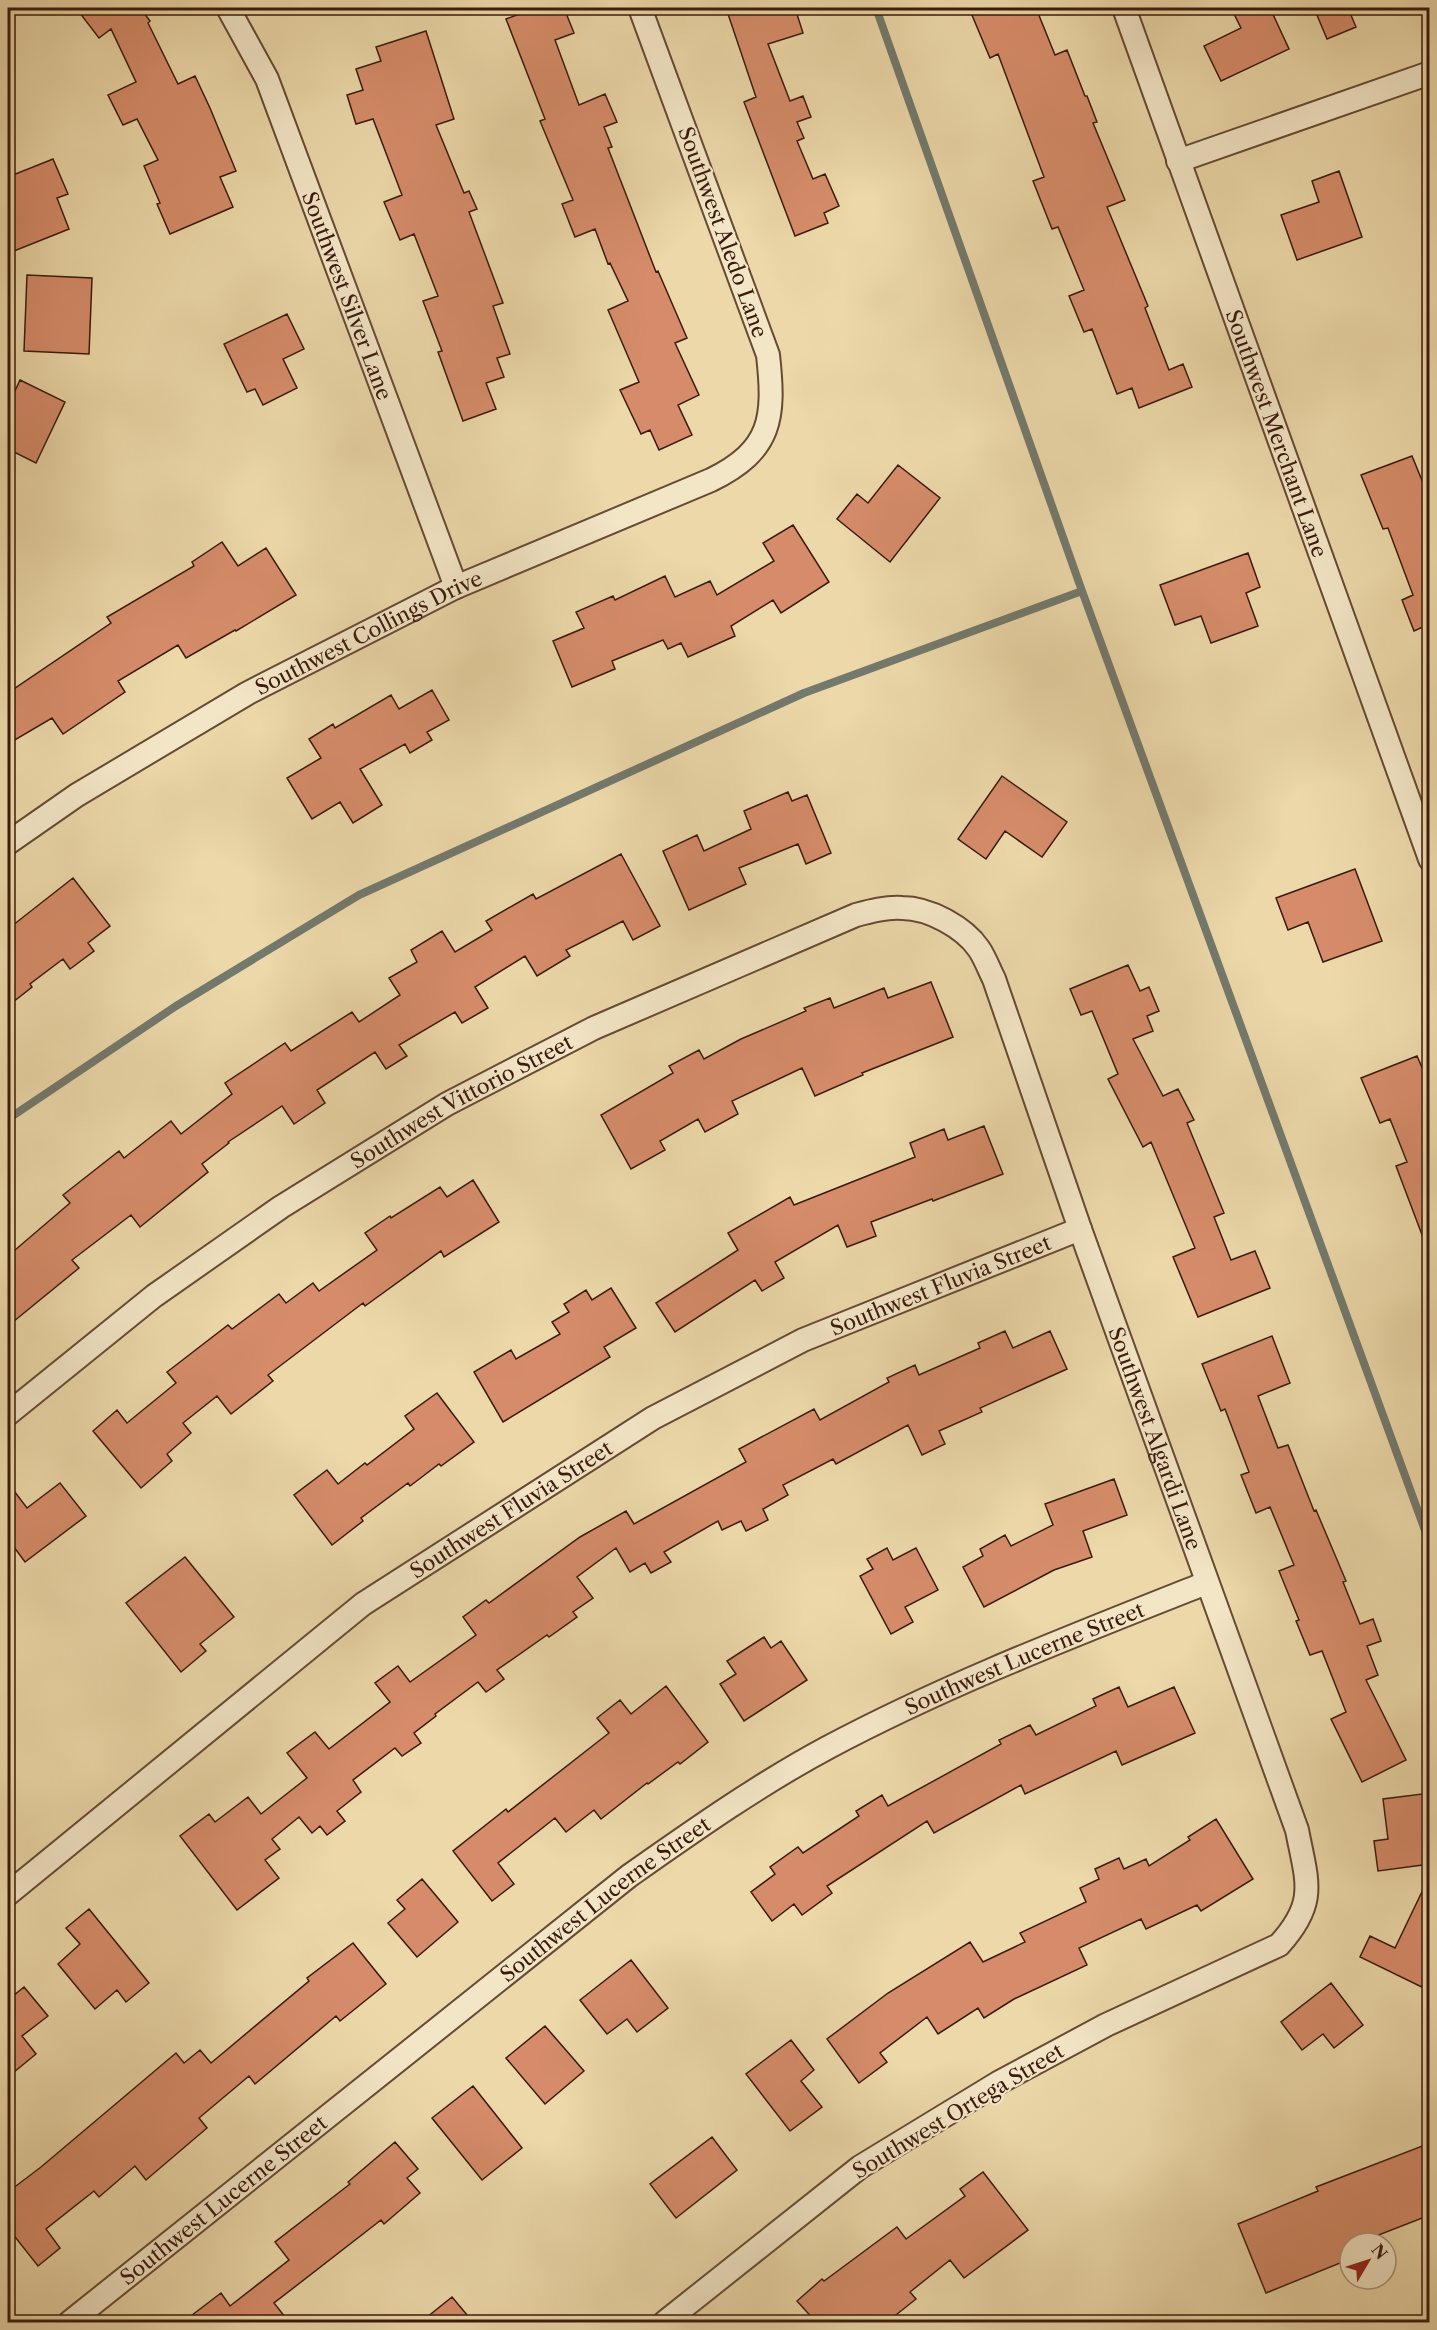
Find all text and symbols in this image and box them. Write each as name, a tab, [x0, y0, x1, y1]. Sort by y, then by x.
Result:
street label: Southwest Aledo Lane	[673, 123, 773, 341]
street label: Southwest Silver Lane	[297, 188, 398, 403]
street label: Southwest Merchant Lane	[1221, 306, 1333, 561]
street label: Southwest Collings Drive	[251, 565, 485, 700]
street label: Southwest Vittorio Street	[346, 1029, 577, 1173]
street label: Southwest Fluvia Street	[826, 1229, 1055, 1340]
street label: Southwest Algardi Lane	[1104, 1323, 1207, 1553]
street label: Southwest Fluvia Street	[405, 1435, 617, 1583]
street label: Southwest Lucerne Street	[900, 1596, 1148, 1720]
street label: Southwest Lucerne Street	[495, 1811, 715, 1987]
street label: Southwest Ortega Street	[848, 2038, 1068, 2184]
street label: Southwest Lucerne Street	[115, 2109, 332, 2290]
north arrow	[1338, 2231, 1398, 2291]
text: N	[1368, 2240, 1392, 2263]

